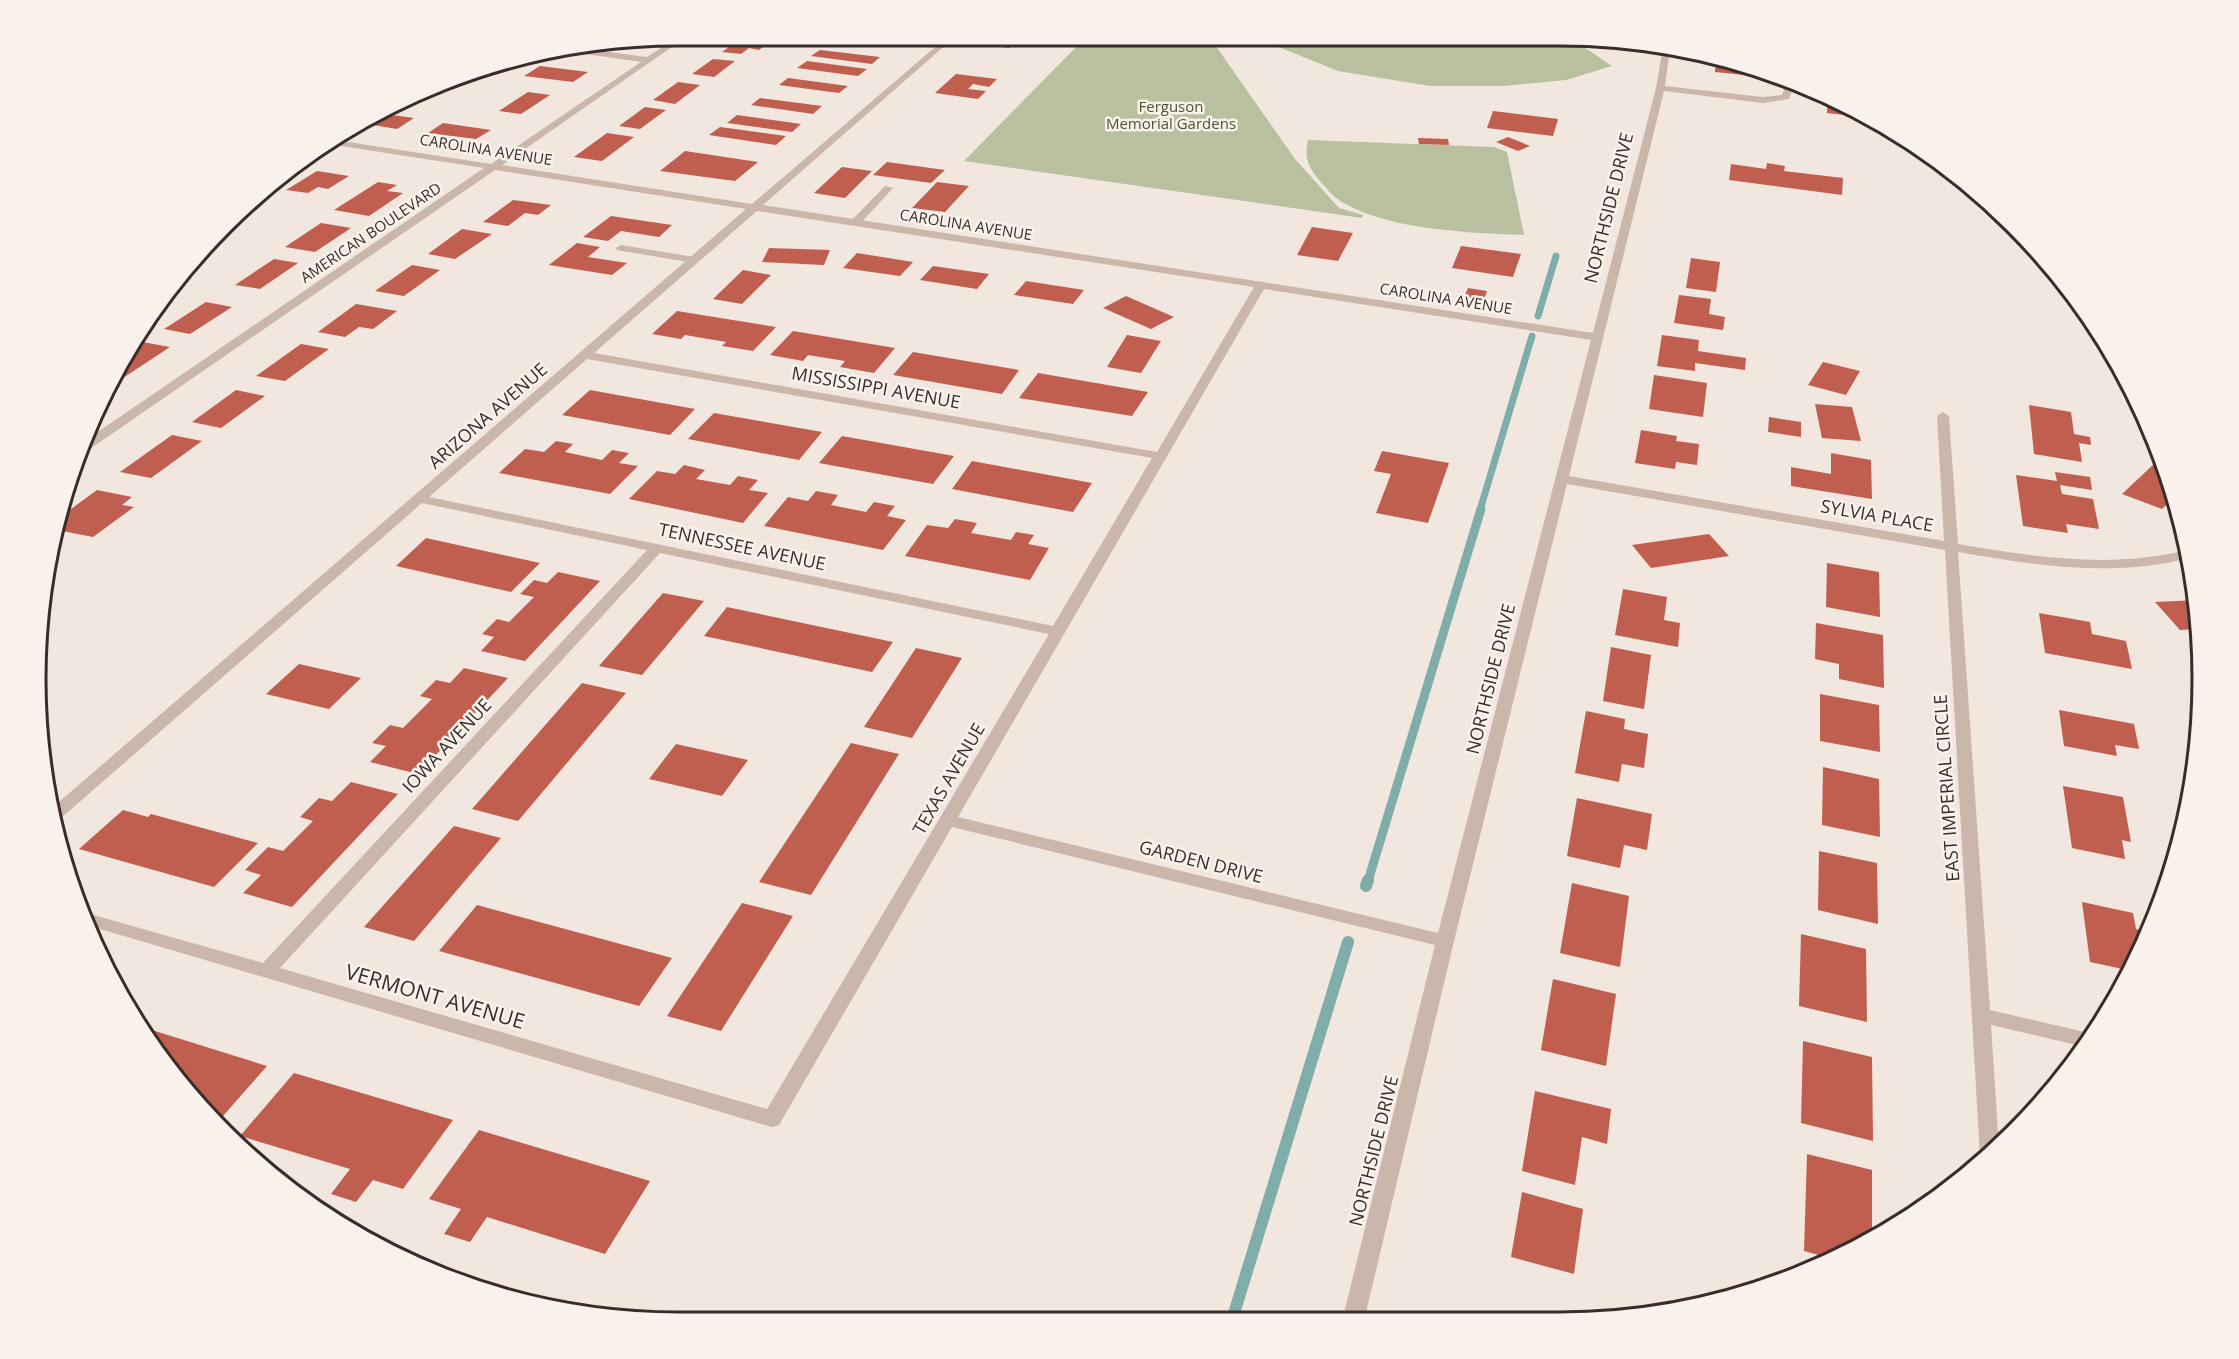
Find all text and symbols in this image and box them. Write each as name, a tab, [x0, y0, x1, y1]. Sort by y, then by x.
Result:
park label: Ferguson Memorial Gardens	[1106, 96, 1236, 133]
street label: CAROLINA AVENUE	[418, 129, 554, 169]
street label: NORTHSIDE DRIVE	[1578, 130, 1638, 286]
street label: AMERICAN BOULEVARD	[296, 177, 445, 287]
street label: CAROLINA AVENUE	[898, 204, 1034, 244]
street label: CAROLINA AVENUE	[1378, 278, 1514, 318]
street label: ARIZONA AVENUE	[423, 357, 552, 474]
street label: MISSISSIPPI AVENUE	[790, 360, 962, 414]
street label: SYLVIA PLACE	[1819, 493, 1935, 537]
street label: TENNESSEE AVENUE	[656, 517, 828, 575]
street label: NORTHSIDE DRIVE	[1460, 601, 1520, 757]
street label: IOWA AVENUE	[396, 693, 496, 798]
street label: EAST IMPERIAL CIRCLE	[1927, 694, 1965, 883]
street label: TEXAS AVENUE	[906, 718, 990, 839]
street label: GARDEN DRIVE	[1137, 834, 1266, 888]
street label: VERMONT AVENUE	[342, 957, 528, 1035]
street label: NORTHSIDE DRIVE	[1343, 1073, 1403, 1229]

